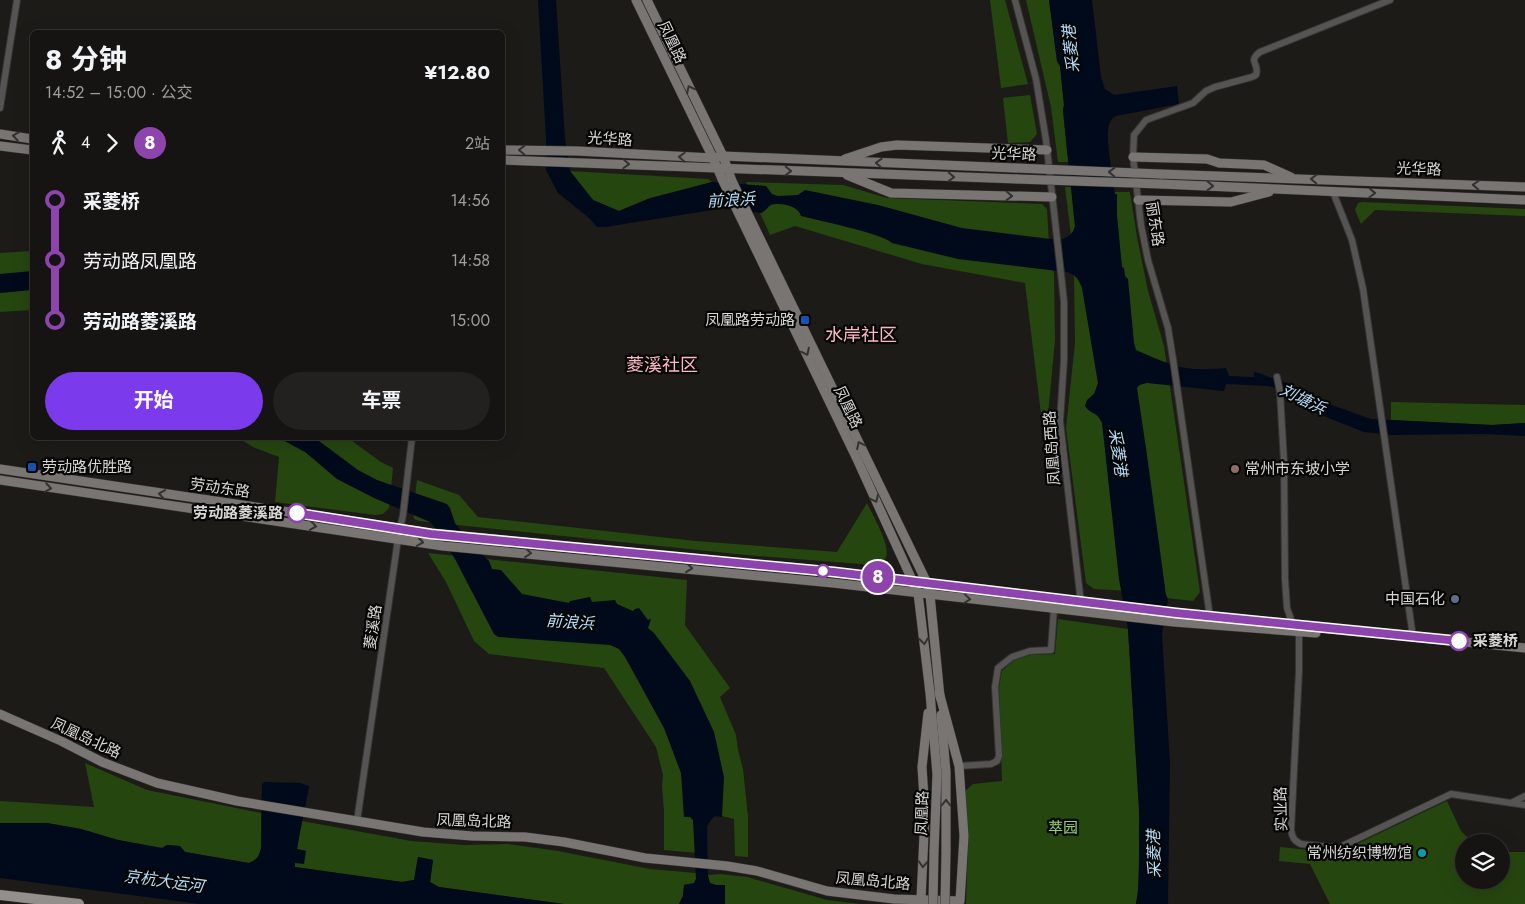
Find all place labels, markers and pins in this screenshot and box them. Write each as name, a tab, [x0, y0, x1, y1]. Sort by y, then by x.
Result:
place label: 凤凰路劳动路	[705, 309, 795, 331]
marker: 凤凰路劳动路	[799, 314, 811, 326]
place label: 劳动路优胜路	[42, 456, 132, 478]
place label: 常州市东坡小学	[1245, 458, 1350, 480]
marker: 劳动路优胜路	[26, 461, 38, 473]
marker: 常州市东坡小学	[1229, 463, 1241, 475]
place label: 劳动路菱溪路	[193, 502, 283, 524]
marker: 劳动路菱溪路	[287, 503, 307, 523]
unlabelled marker	[816, 564, 830, 578]
place label: 中国石化	[1385, 588, 1445, 610]
marker: 中国石化	[1449, 593, 1461, 605]
place label: 采菱桥	[1473, 630, 1518, 652]
marker: 采菱桥	[1449, 631, 1469, 651]
place label: 常州纺织博物馆	[1307, 842, 1412, 864]
marker: 常州纺织博物馆	[1416, 847, 1428, 859]

